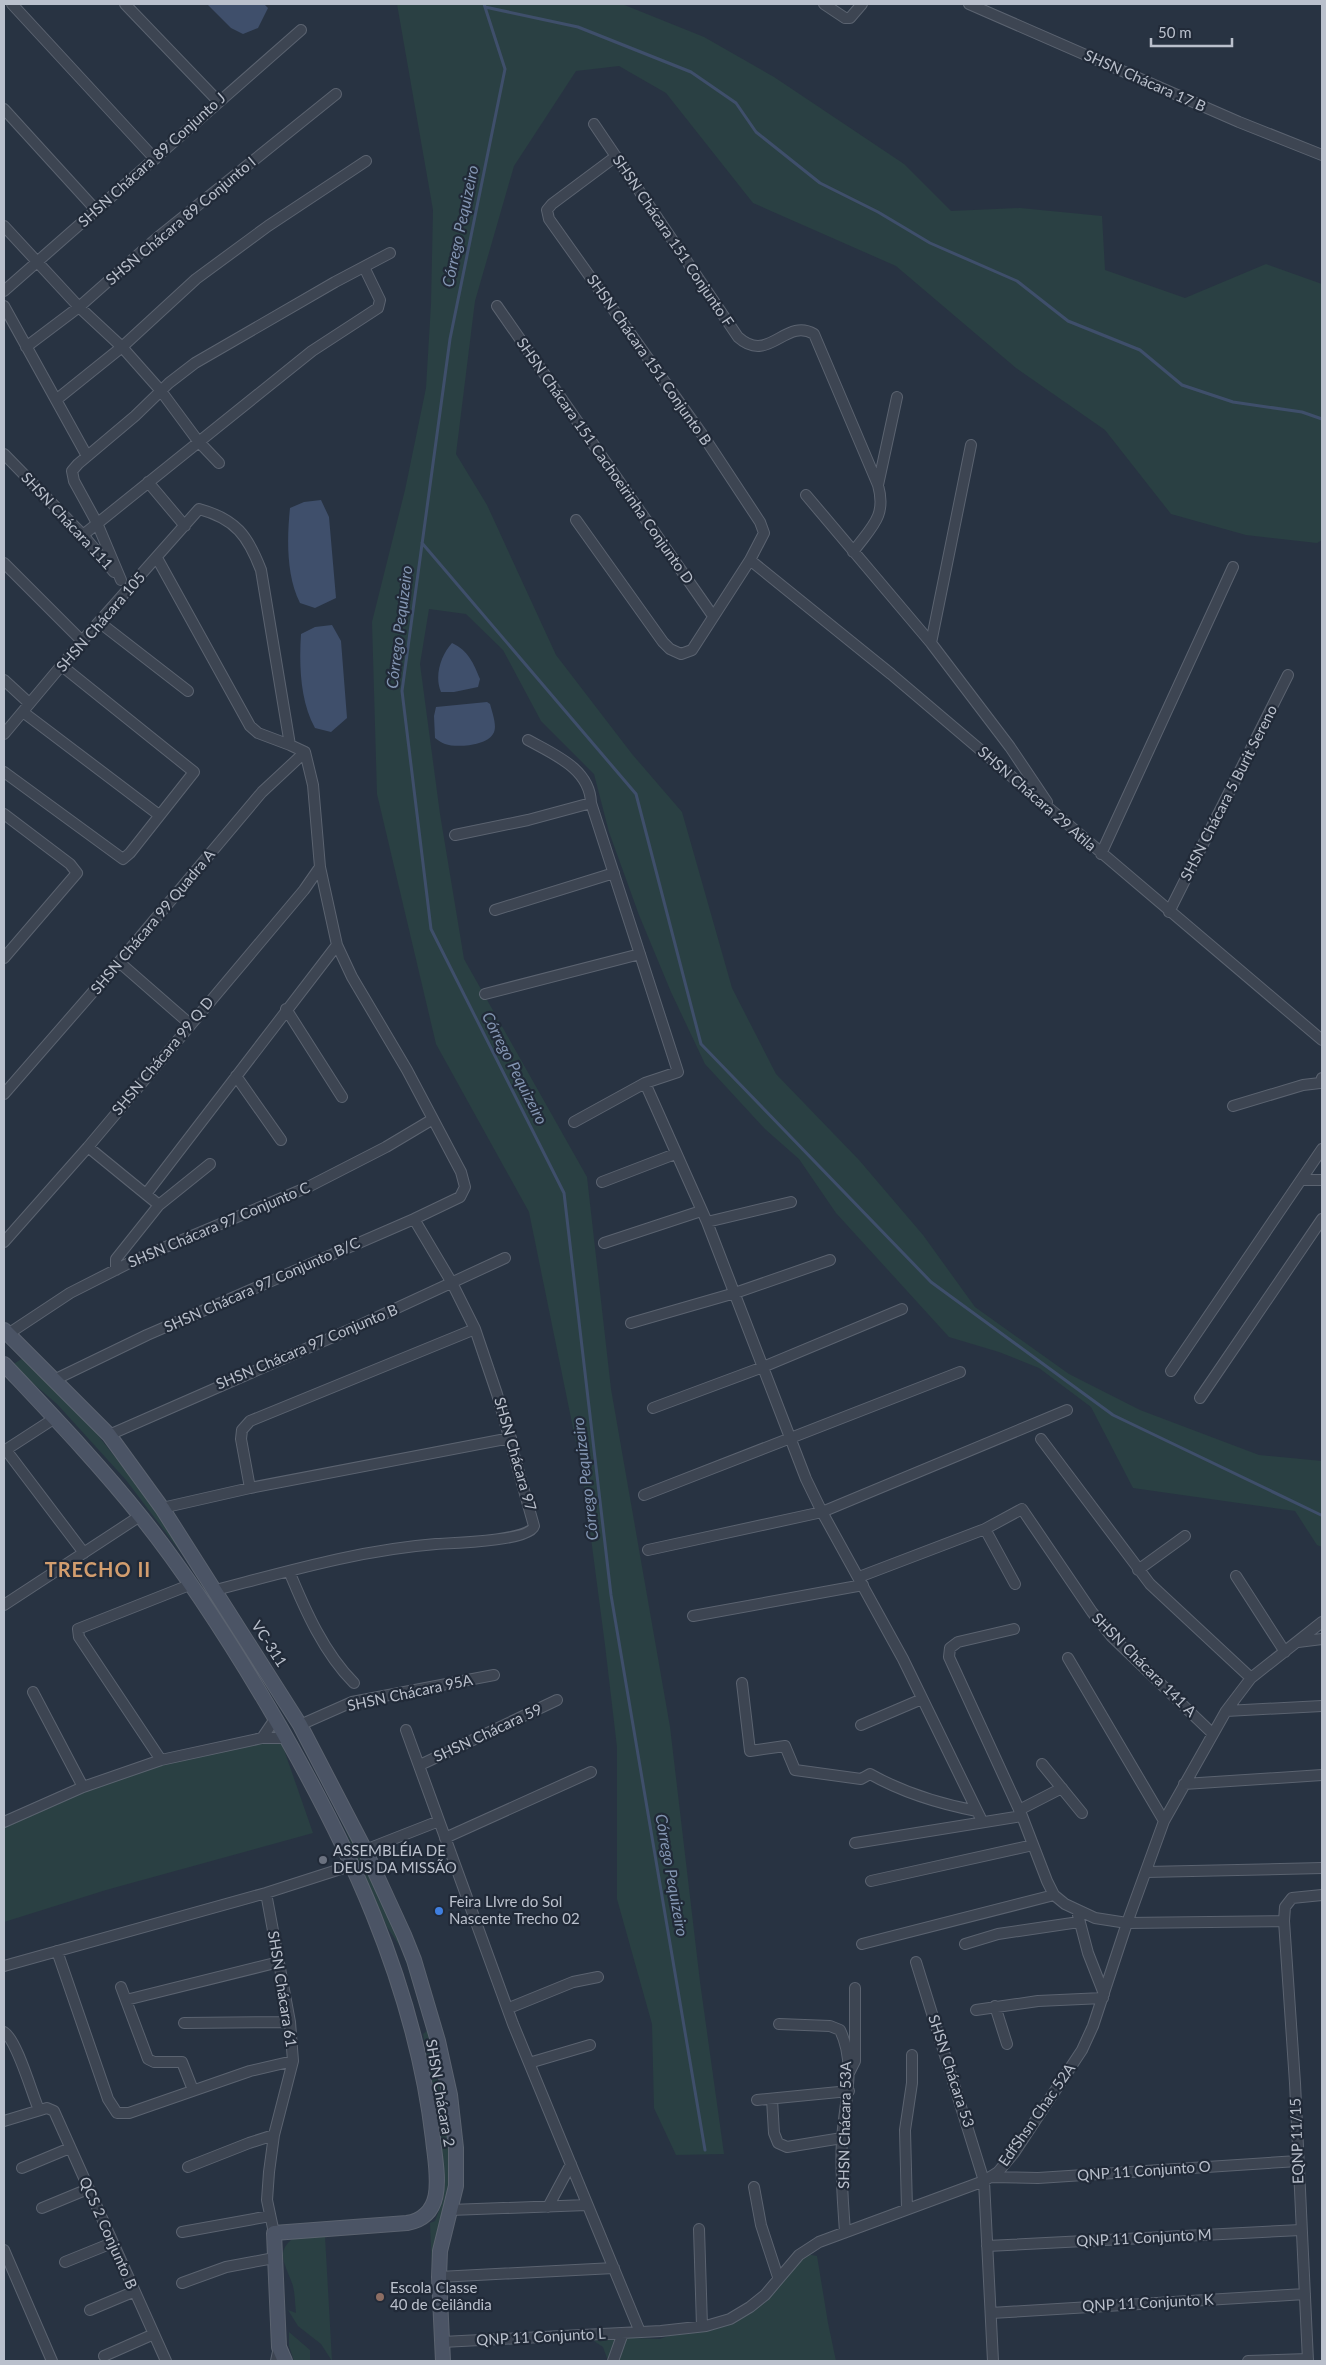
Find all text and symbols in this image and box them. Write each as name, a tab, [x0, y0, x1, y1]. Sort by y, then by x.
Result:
scale bar	[1151, 15, 1232, 47]
text: 50 m	[1158, 23, 1192, 41]
street label: SHSN Chácara 17 B	[1082, 45, 1209, 115]
street label: SHSN Chácara 89 Conjunto J	[74, 88, 229, 230]
street label: SHSN Chácara 151 Conjunto F	[610, 151, 738, 330]
street label: SHSN Chácara 89 Conjunto I	[102, 152, 259, 288]
water label: Córrego Pequizeiro	[437, 163, 482, 289]
street label: SHSN Chácara 151 Conjunto B	[584, 271, 716, 448]
street label: SHSN Chácara 151 Cachoeirinha Conjunto D	[513, 334, 698, 587]
street label: SHSN Chácara 111	[18, 468, 117, 573]
water label: Córrego Pequizeiro	[382, 564, 415, 690]
street label: SHSN Chácara 105	[52, 568, 148, 675]
street label: SHSN Chácara 5 Burit Sereno	[1176, 702, 1280, 883]
street label: SHSN Chácara 29 Atila	[975, 742, 1100, 855]
street label: SHSN Chácara 99 Quadra A	[86, 845, 219, 998]
street label: SHSN Chácara 99 Q D	[108, 993, 217, 1118]
water label: Córrego Pequizeiro	[479, 1008, 552, 1127]
street label: SHSN Chácara 97 Conjunto C	[125, 1177, 312, 1271]
street label: SHSN Chácara 97 Conjunto B/C	[161, 1233, 362, 1336]
street label: SHSN Chácara 97 Conjunto B	[213, 1300, 400, 1393]
street label: SHSN Chácara 97	[491, 1395, 541, 1513]
water label: Córrego Pequizeiro	[568, 1416, 601, 1542]
district label: TRECHO II	[45, 1557, 151, 1581]
street label: SHSN Chácara 141 A	[1089, 1609, 1201, 1721]
street label: VC-311	[248, 1617, 291, 1670]
street label: SHSN Chácara 95A	[345, 1670, 475, 1714]
street label: SHSN Chácara 59	[431, 1699, 545, 1765]
water label: Córrego Pequizeiro	[652, 1812, 693, 1938]
place label: ASSEMBLÉIA DE DEUS DA MISSÃO	[333, 1841, 457, 1876]
marker: ASSEMBLÉIA DE DEUS DA MISSÃO	[317, 1854, 329, 1866]
place label: Feira LIvre do Sol Nascente Trecho 02	[449, 1892, 580, 1927]
marker: Feira LIvre do Sol Nascente Trecho 02	[433, 1905, 445, 1917]
street label: SHSN Chácara 61	[265, 1929, 301, 2048]
street label: SHSN Chácara 53	[925, 2012, 979, 2129]
street label: SHSN Chácara 2	[423, 2038, 459, 2148]
street label: EdfShsn Chac 52A	[994, 2059, 1079, 2169]
street label: SHSN Chácara 53A	[834, 2060, 854, 2189]
street label: EQNP 11/15	[1286, 2098, 1306, 2184]
street label: QNP 11 Conjunto O	[1077, 2156, 1211, 2184]
street label: QCS 2 Conjunto B	[76, 2174, 142, 2291]
street label: QNP 11 Conjunto M	[1076, 2224, 1212, 2250]
place label: Escola Classe 40 de Ceilândia	[390, 2278, 492, 2313]
street label: QNP 11 Conjunto K	[1082, 2290, 1214, 2314]
marker: Escola Classe 40 de Ceilândia	[374, 2291, 386, 2303]
street label: QNP 11 Conjunto L	[476, 2324, 606, 2348]

